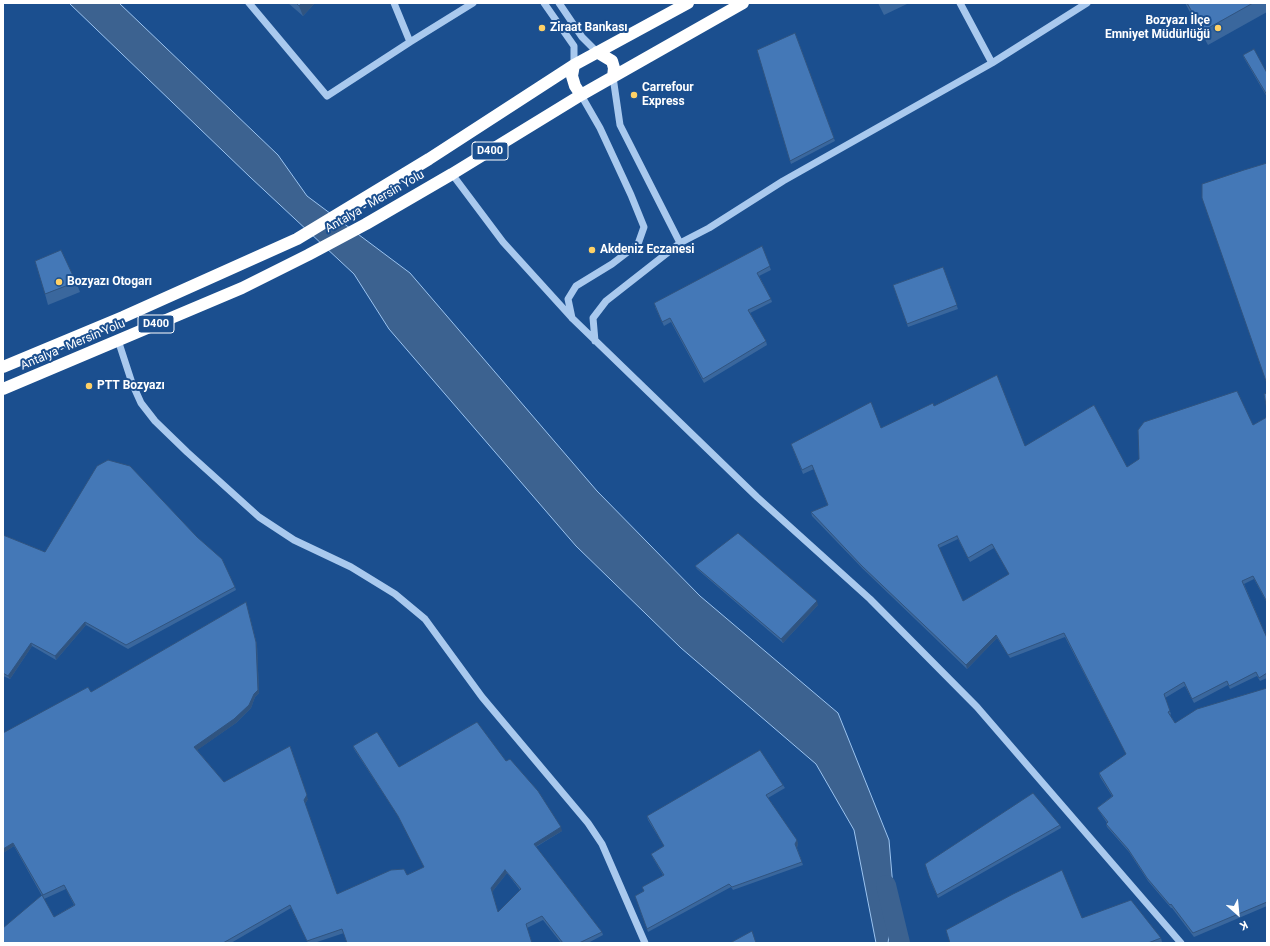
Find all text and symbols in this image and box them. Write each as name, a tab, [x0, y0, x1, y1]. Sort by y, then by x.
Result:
place label: Bozyazı İlçe Emniyet Müdürlüğü	[1105, 14, 1210, 42]
place label: Ziraat Bankası	[550, 21, 628, 35]
marker: Ziraat Bankası	[537, 23, 547, 33]
marker: Bozyazı İlçe Emniyet Müdürlüğü	[1213, 23, 1223, 33]
place label: Carrefour Express	[642, 81, 694, 109]
marker: Carrefour Express	[629, 90, 639, 100]
road number: D400	[472, 142, 508, 160]
street label: Antalya - Mersin Yolu	[323, 168, 427, 236]
place label: Akdeniz Eczanesi	[600, 243, 695, 257]
marker: Akdeniz Eczanesi	[587, 245, 597, 255]
place label: Bozyazı Otogarı	[67, 275, 152, 289]
marker: Bozyazı Otogarı	[54, 277, 64, 287]
road number: D400	[138, 315, 174, 333]
street label: Antalya - Mersin Yolu	[19, 316, 127, 374]
place label: PTT Bozyazı	[97, 379, 165, 393]
marker: PTT Bozyazı	[84, 381, 94, 391]
north arrow	[1218, 894, 1258, 934]
text: K	[1238, 918, 1250, 933]

